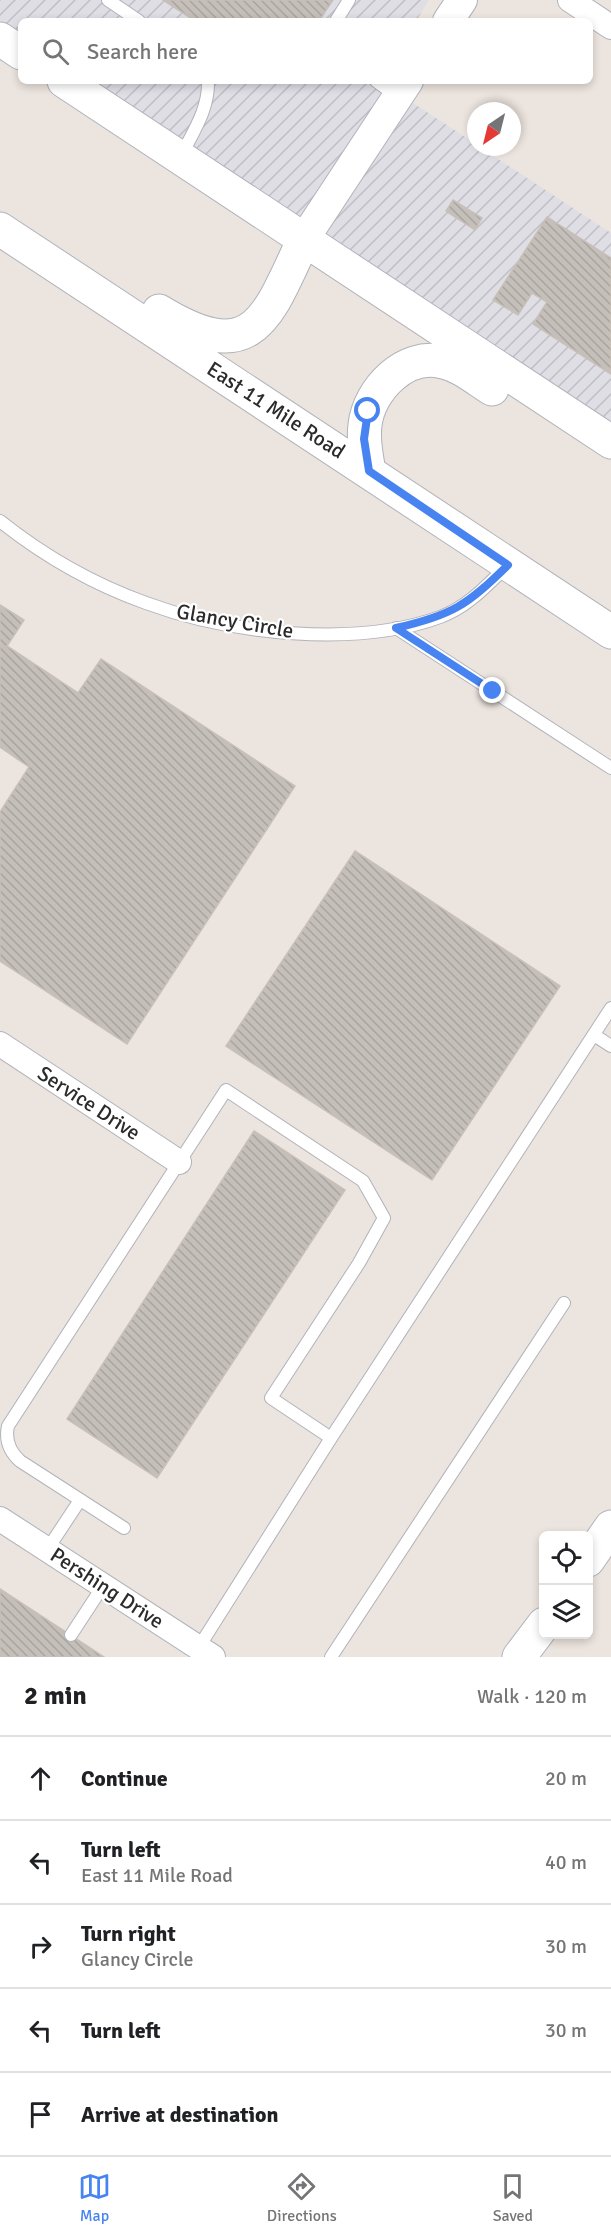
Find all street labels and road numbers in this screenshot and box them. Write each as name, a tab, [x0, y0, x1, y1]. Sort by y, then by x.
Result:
street label: East 11 Mile Road	[202, 356, 350, 464]
street label: Glancy Circle	[175, 598, 295, 644]
street label: Service Drive	[33, 1060, 145, 1146]
street label: Pershing Drive	[45, 1542, 169, 1634]

